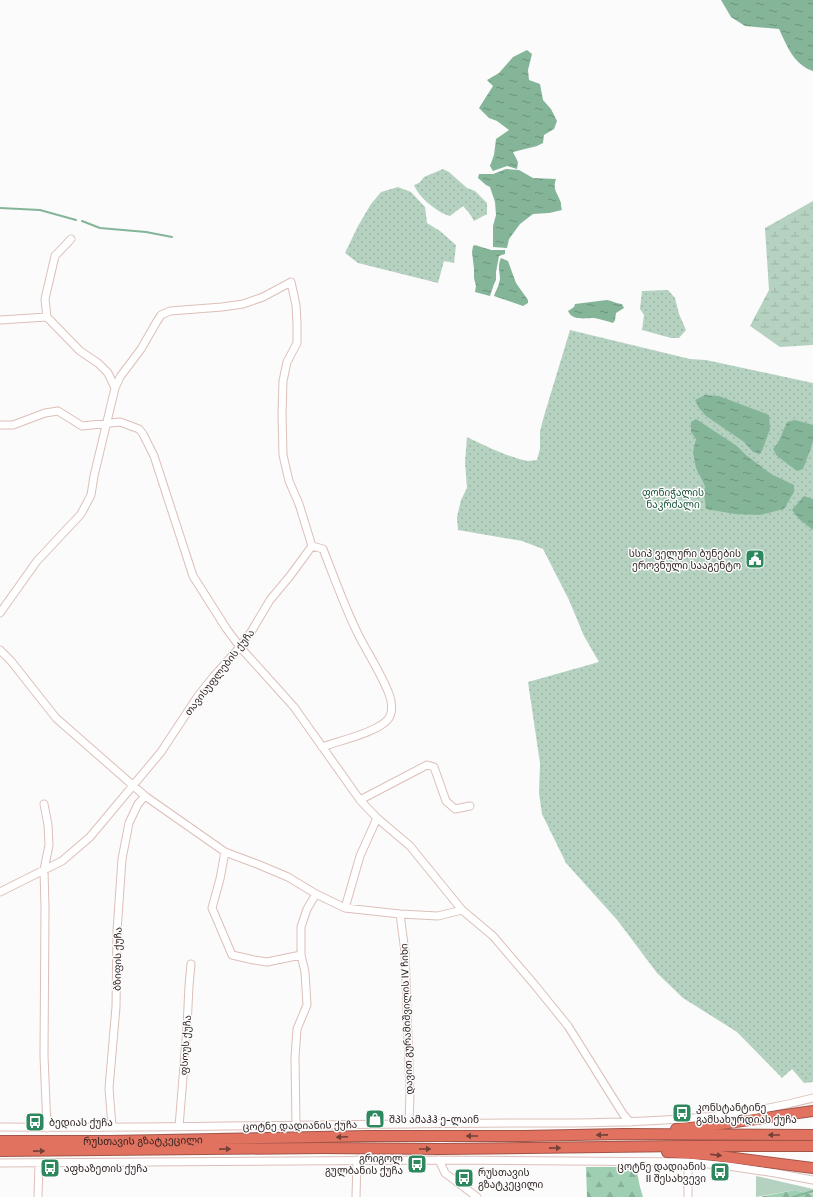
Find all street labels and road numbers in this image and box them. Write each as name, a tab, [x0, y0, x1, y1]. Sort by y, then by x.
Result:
street label: თავისუფლების ქუჩა	[182, 627, 257, 718]
street label: ბზიფის ქუჩა	[111, 927, 125, 991]
street label: დავით გურამიშვილის IV ჩიხი	[398, 943, 416, 1095]
street label: ფსოუს ქუჩა	[178, 1015, 194, 1076]
street label: ცოტნე დადიანის ქუჩა	[243, 1119, 357, 1133]
street label: რუსთავის გზატკეცილი	[83, 1134, 203, 1148]

